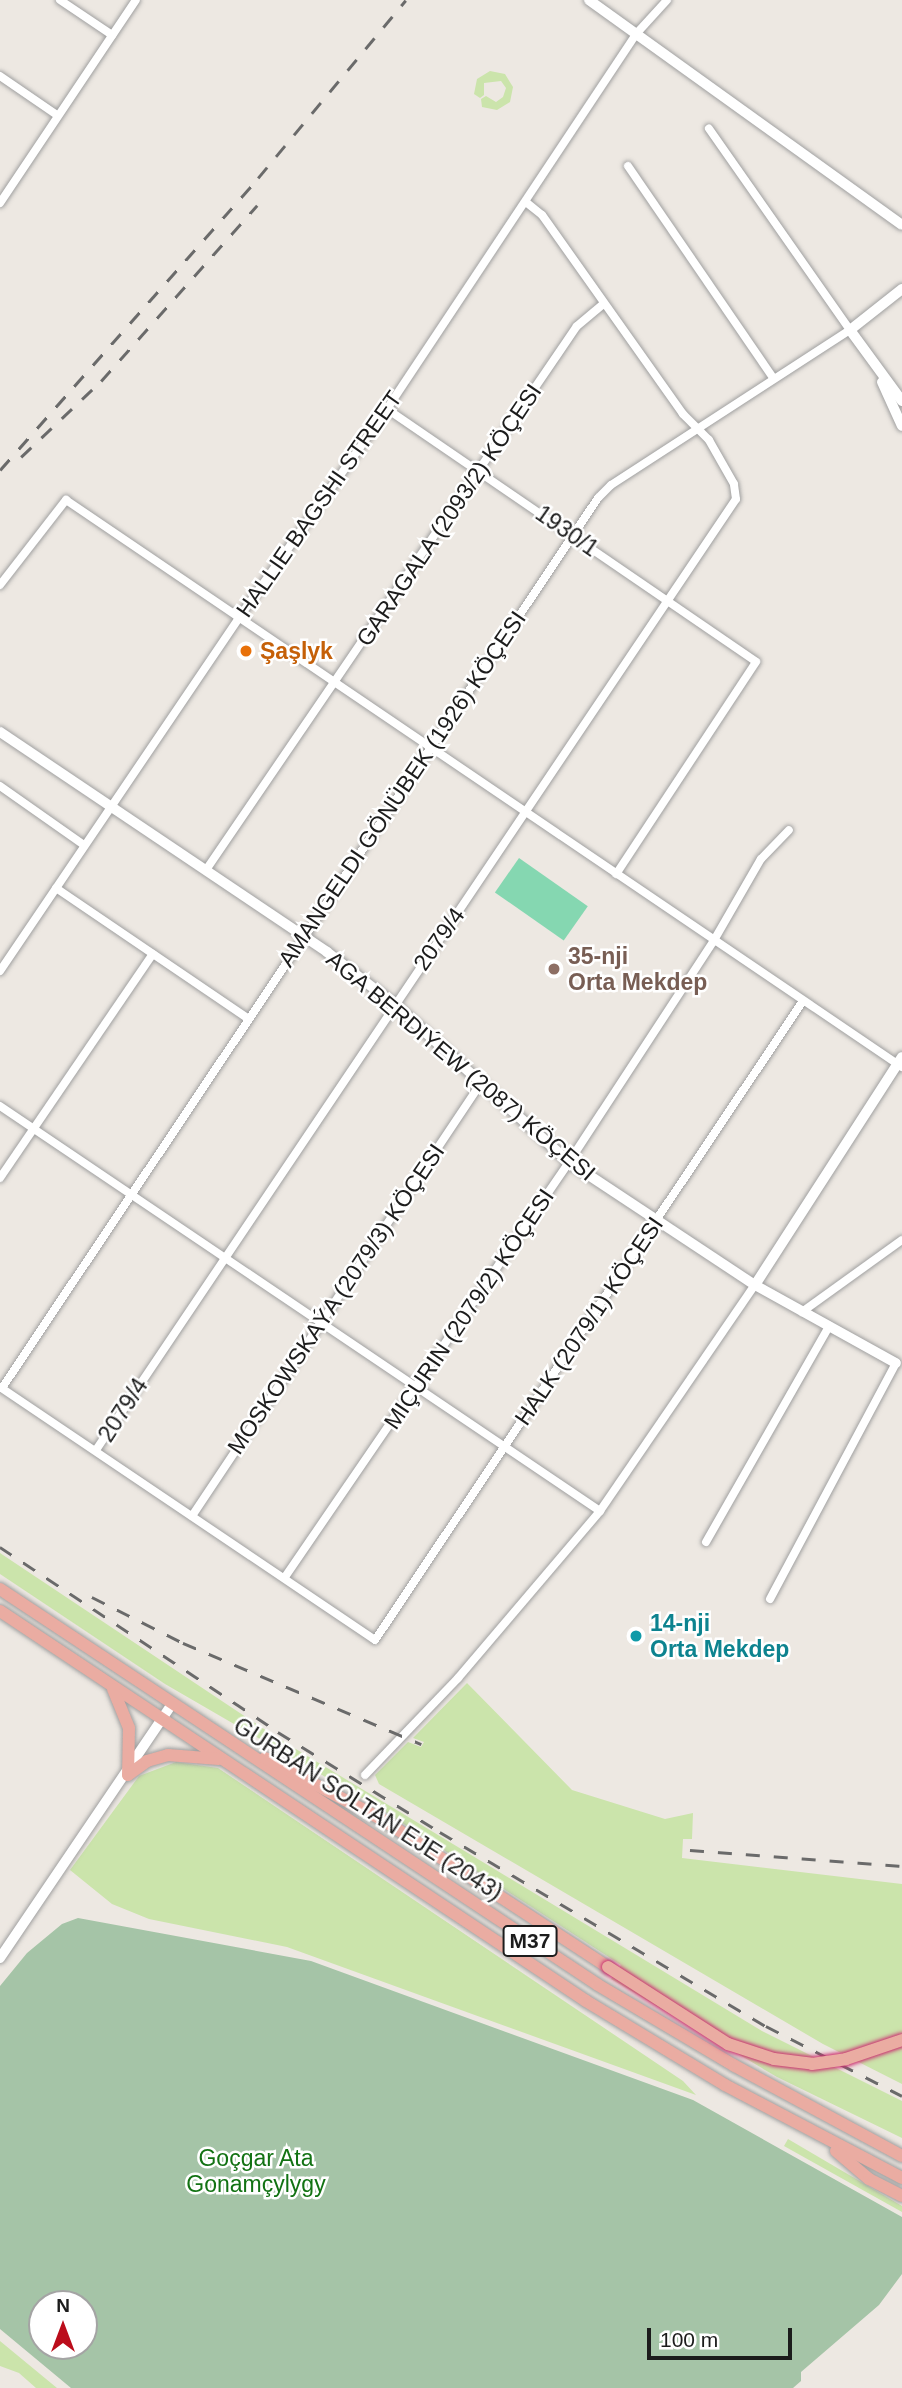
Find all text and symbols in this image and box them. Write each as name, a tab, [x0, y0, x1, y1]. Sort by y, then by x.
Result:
street label: GARAGALA (2093/2) KÖÇESI	[350, 378, 548, 652]
street label: HALLIE BAGSHI STREET	[230, 386, 408, 622]
street label: 1930/1	[530, 500, 604, 562]
street label: AMANGELDI GÖNÜBEK (1926) KÖÇESI	[272, 606, 532, 972]
place label: Şaşlyk	[260, 637, 333, 665]
marker: Şaşlyk	[238, 643, 254, 659]
street label: 2079/4	[408, 902, 470, 976]
place label: 35-nji Orta Mekdep	[568, 942, 707, 996]
street label: AGA BERDIÝEW (2087) KÖÇESI	[320, 945, 602, 1187]
marker: 35-nji Orta Mekdep	[546, 961, 562, 977]
street label: MOSKOWSKAÝA (2079/3) KÖÇESI	[221, 1138, 451, 1460]
street label: MIÇURIN (2079/2) KÖÇESI	[378, 1184, 560, 1434]
street label: HALK (2079/1) KÖÇESI	[509, 1212, 669, 1430]
street label: 2079/4	[92, 1373, 154, 1447]
place label: 14-nji Orta Mekdep	[650, 1609, 789, 1663]
marker: 14-nji Orta Mekdep	[628, 1628, 644, 1644]
street label: GURBAN SOLTAN EJE (2043)	[228, 1712, 508, 1906]
road number: M37	[502, 1924, 558, 1958]
park label: Goçgar Ata Gonamçylygy	[186, 2144, 326, 2198]
north arrow	[28, 2290, 98, 2360]
text: N	[56, 2295, 70, 2316]
scale bar	[650, 2314, 795, 2358]
text: 100 m	[660, 2328, 718, 2351]

